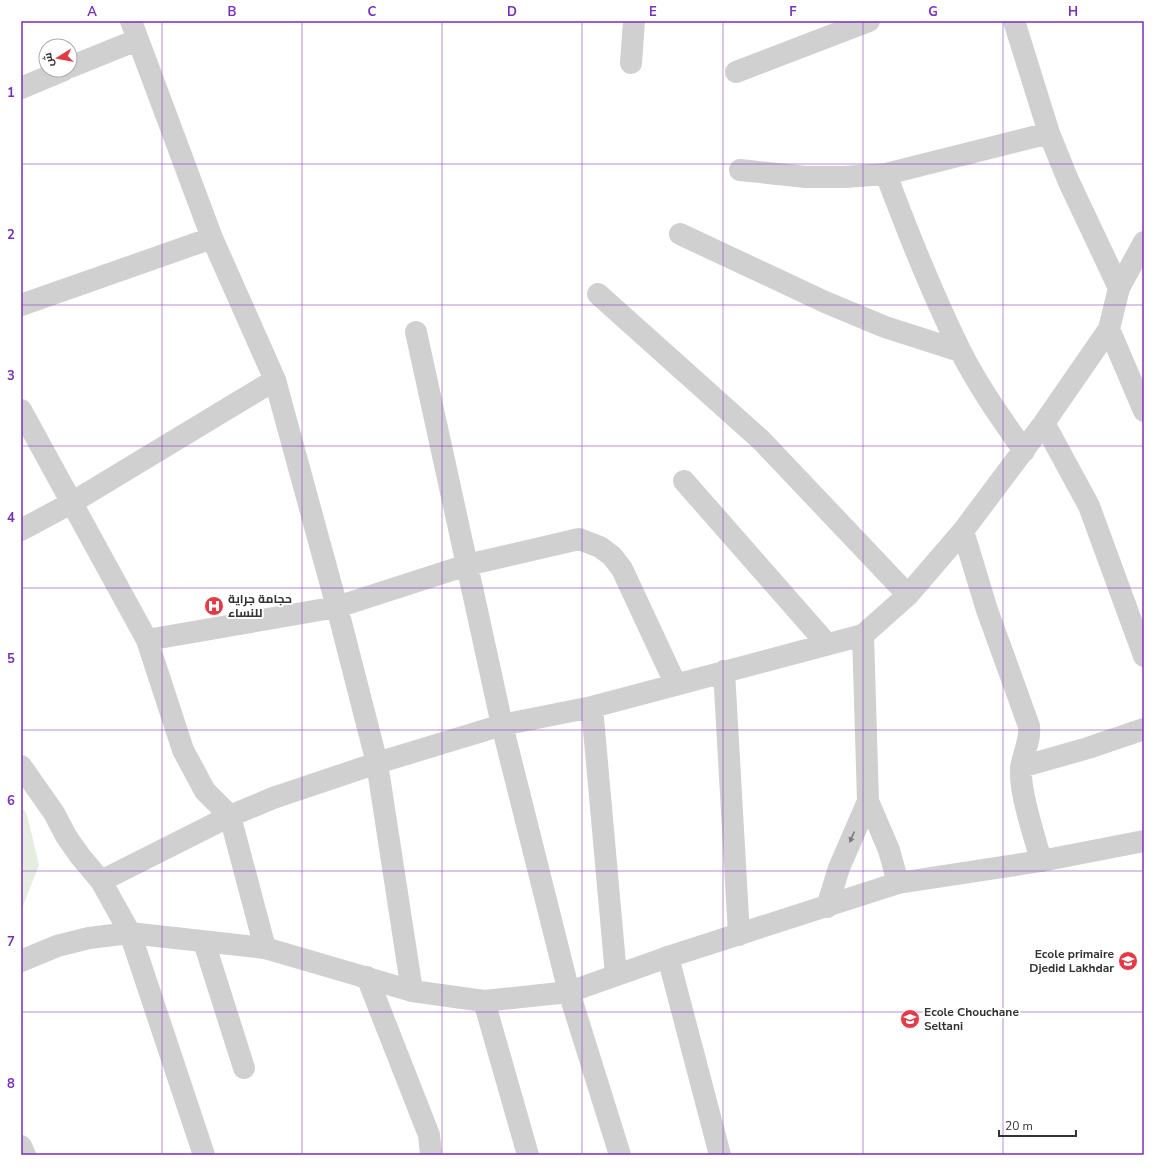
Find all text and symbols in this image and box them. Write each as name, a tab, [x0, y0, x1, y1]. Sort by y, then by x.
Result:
text: A	[87, 3, 97, 21]
text: B	[228, 3, 237, 21]
text: C	[368, 3, 377, 21]
text: D	[507, 3, 517, 21]
text: E	[649, 3, 657, 21]
text: F	[789, 3, 797, 21]
text: G	[928, 3, 938, 21]
text: H	[1068, 3, 1078, 21]
north arrow	[38, 38, 78, 78]
text: ش	[40, 51, 57, 68]
text: 1	[7, 84, 15, 102]
text: 2	[7, 226, 15, 244]
text: 3	[7, 367, 15, 385]
text: 4	[7, 509, 15, 527]
place label: حجامة جراية للنساء	[228, 591, 292, 621]
hospital icon: حجامة جراية للنساء	[203, 595, 225, 617]
text: 5	[7, 650, 15, 668]
text: 6	[7, 792, 15, 810]
one-way arrow	[849, 832, 855, 844]
text: 7	[7, 933, 15, 951]
place label: Ecole primaire Djedid Lakhdar	[1029, 946, 1114, 976]
school or university icon: Ecole primaire Djedid Lakhdar	[1117, 950, 1139, 972]
place label: Ecole Chouchane Seltani	[924, 1004, 1019, 1034]
school or university icon: Ecole Chouchane Seltani	[899, 1008, 921, 1030]
text: 8	[7, 1075, 15, 1093]
scale bar	[999, 1112, 1076, 1138]
text: 20 m	[1005, 1118, 1033, 1134]

